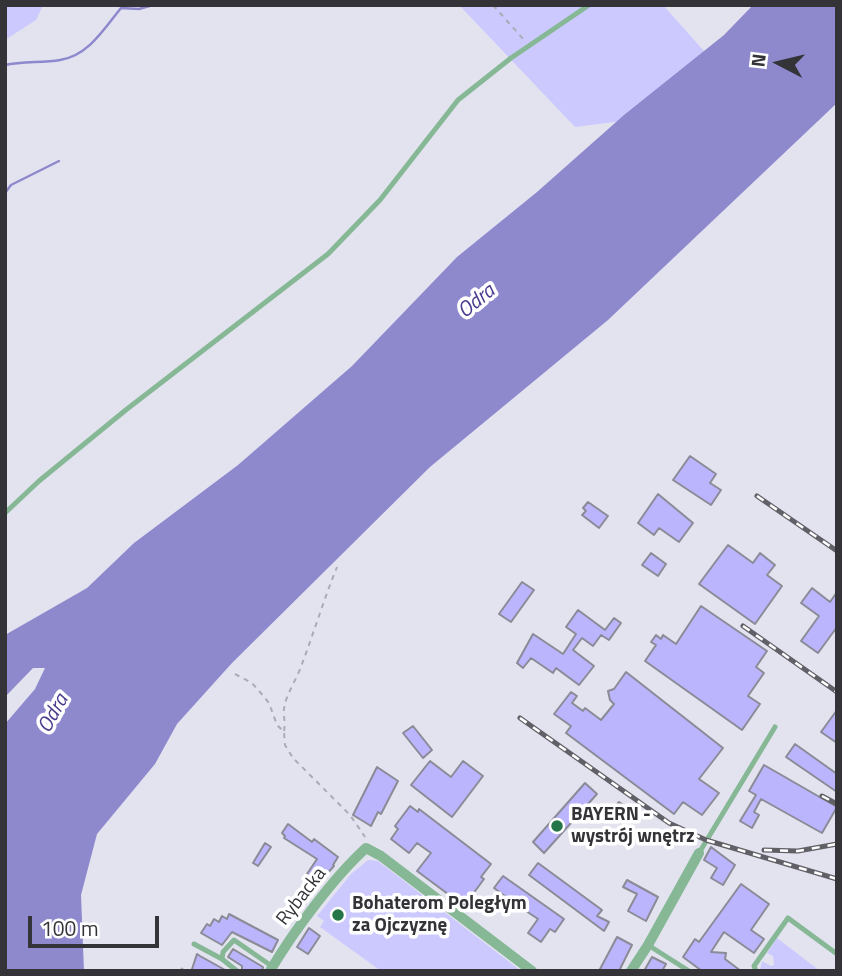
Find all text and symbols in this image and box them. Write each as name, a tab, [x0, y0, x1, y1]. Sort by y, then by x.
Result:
north arrow	[744, 28, 814, 98]
text: N	[742, 52, 773, 69]
water label: Odra	[453, 279, 501, 325]
water label: Odra	[33, 690, 75, 738]
place label: BAYERN - wystrój wnętrz	[571, 804, 695, 848]
marker: BAYERN - wystrój wnętrz	[549, 818, 565, 834]
street label: Rybacka	[272, 863, 332, 931]
place label: Bohaterom Poległym za Ojczyznę	[352, 893, 527, 937]
scale bar	[32, 902, 163, 946]
marker: Bohaterom Poległym za Ojczyznę	[330, 907, 346, 923]
text: 100 m	[41, 912, 98, 944]

